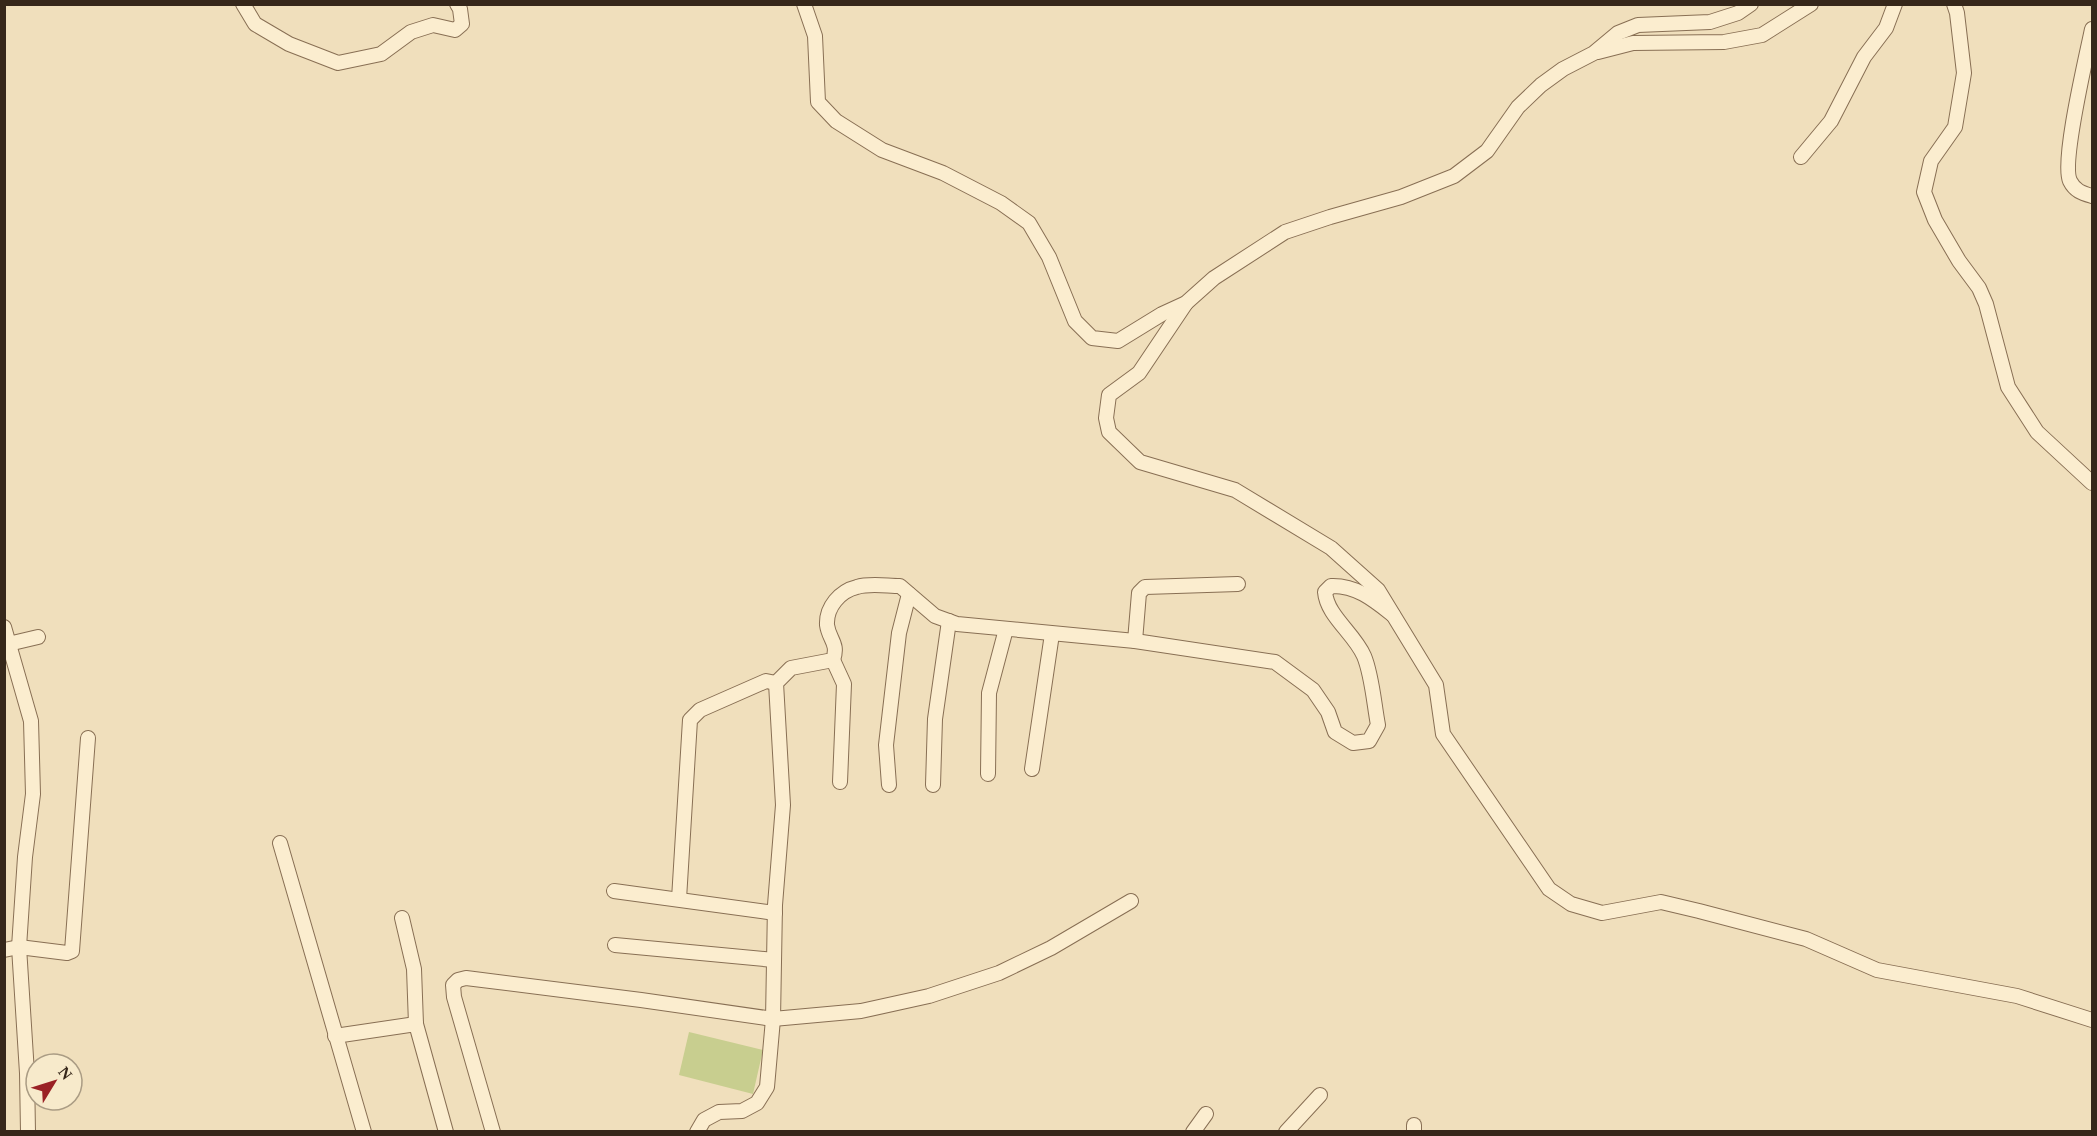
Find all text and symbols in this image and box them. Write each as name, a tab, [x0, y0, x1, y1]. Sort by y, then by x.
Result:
north arrow	[24, 1052, 84, 1112]
text: N	[55, 1063, 76, 1083]

